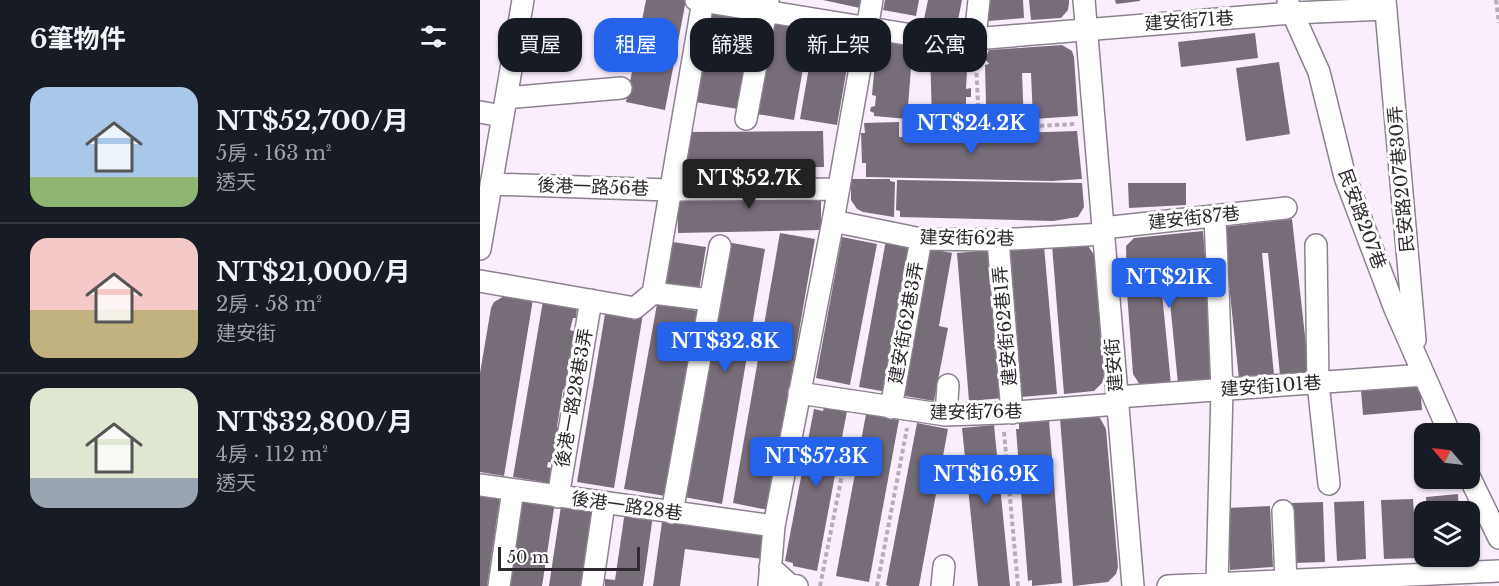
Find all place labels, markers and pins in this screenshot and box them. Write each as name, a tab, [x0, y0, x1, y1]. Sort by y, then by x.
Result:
pin: NT$24.2K	[909, 104, 1033, 155]
pin: NT$52.7K	[687, 159, 811, 210]
pin: NT$21K	[1120, 258, 1218, 309]
pin: NT$32.8K	[663, 322, 787, 373]
pin: NT$57.3K	[754, 437, 878, 488]
pin: NT$16.9K	[924, 455, 1048, 506]

